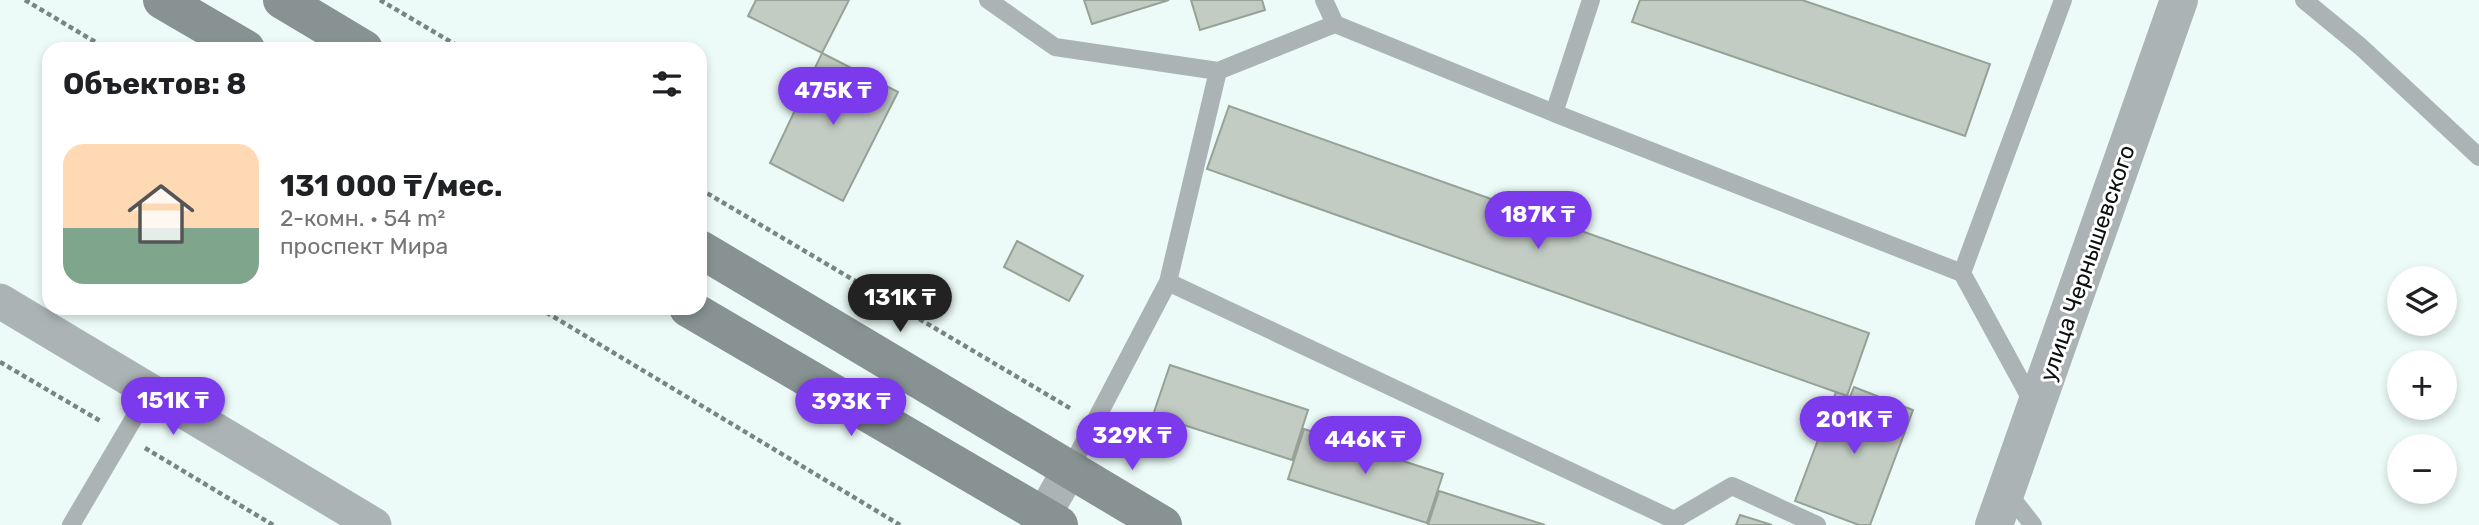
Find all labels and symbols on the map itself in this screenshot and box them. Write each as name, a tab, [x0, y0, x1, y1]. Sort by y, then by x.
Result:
pin: 475K ₸	[776, 68, 890, 127]
street label: улица Чернышевского	[2033, 141, 2141, 385]
pin: 187K ₸	[1481, 191, 1595, 251]
pin: 131K ₸	[843, 274, 957, 334]
pin: 151K ₸	[116, 378, 230, 437]
pin: 393K ₸	[794, 378, 908, 438]
pin: 201K ₸	[1797, 396, 1911, 456]
pin: 329K ₸	[1075, 412, 1189, 472]
pin: 446K ₸	[1308, 416, 1422, 476]

